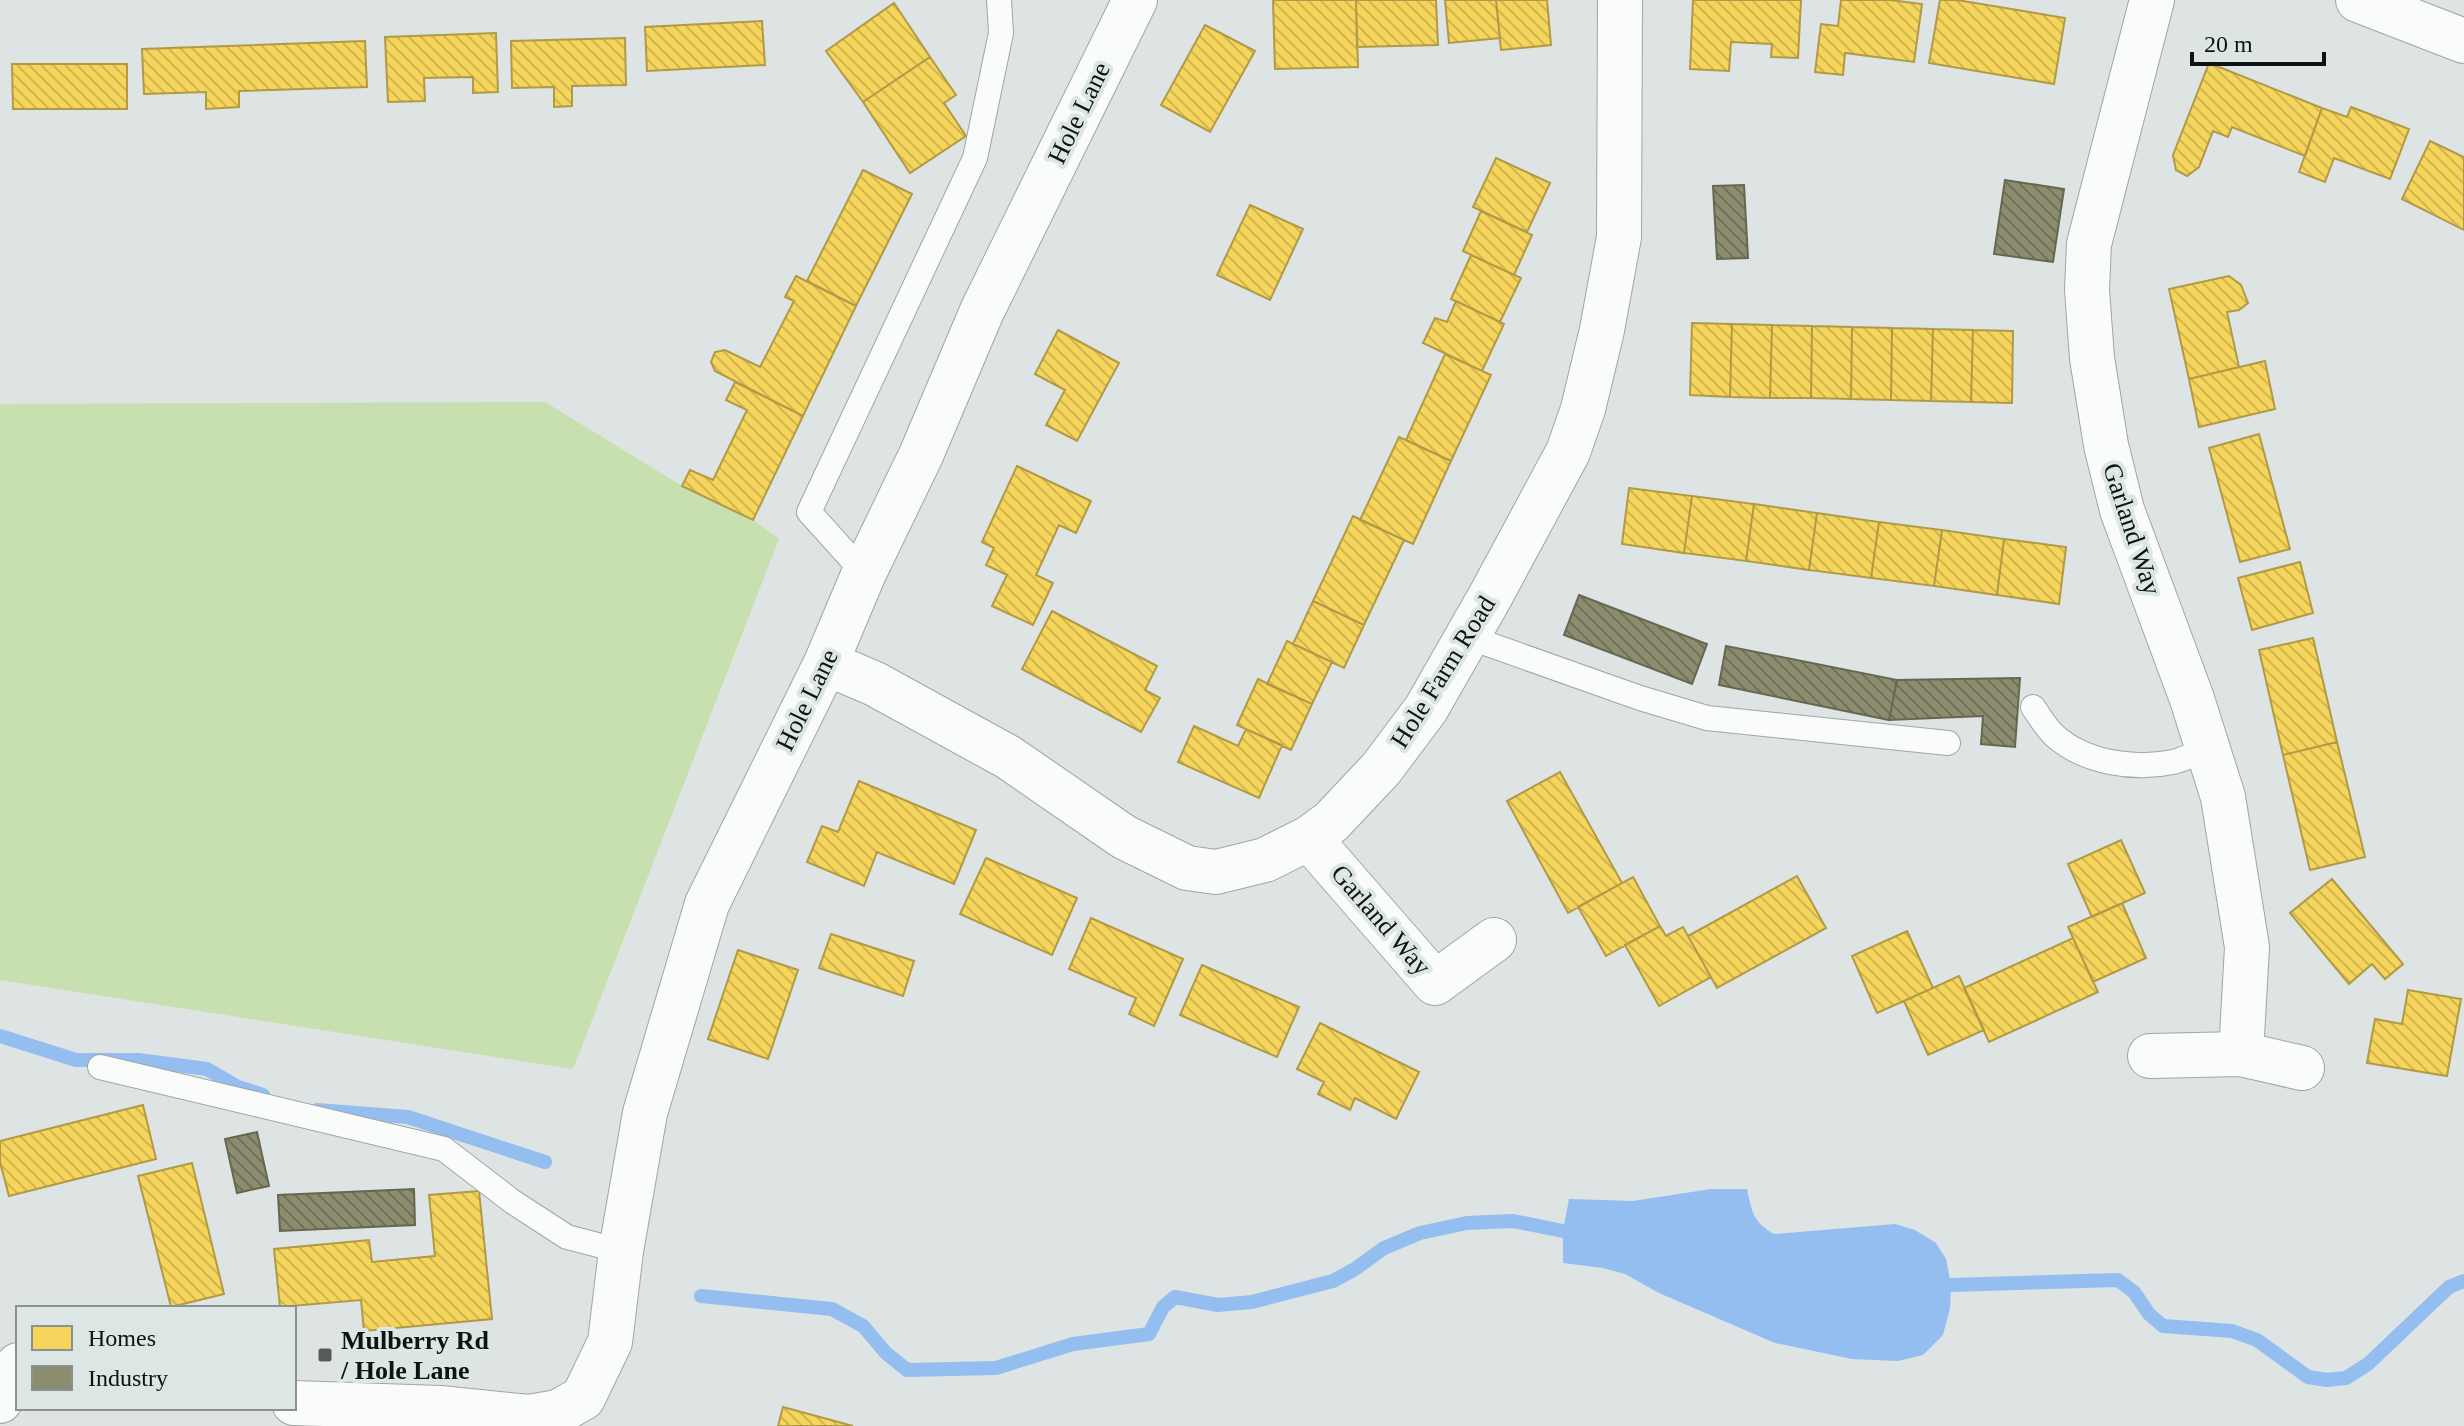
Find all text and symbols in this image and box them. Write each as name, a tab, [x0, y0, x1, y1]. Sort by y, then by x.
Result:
scale bar	[2192, 16, 2324, 66]
text: 20 m	[2204, 31, 2253, 57]
street label: Hole Lane	[1042, 58, 1116, 168]
street label: Garland Way	[2097, 459, 2167, 599]
street label: Hole Farm Road	[1385, 591, 1501, 753]
street label: Hole Lane	[770, 645, 844, 755]
street label: Garland Way	[1325, 859, 1437, 981]
legend	[16, 1306, 296, 1410]
text: Homes	[88, 1325, 156, 1351]
place label: Mulberry Rd / Hole Lane	[340, 1326, 490, 1385]
marker: Mulberry Rd / Hole Lane	[316, 1346, 334, 1364]
text: Industry	[88, 1365, 168, 1391]

